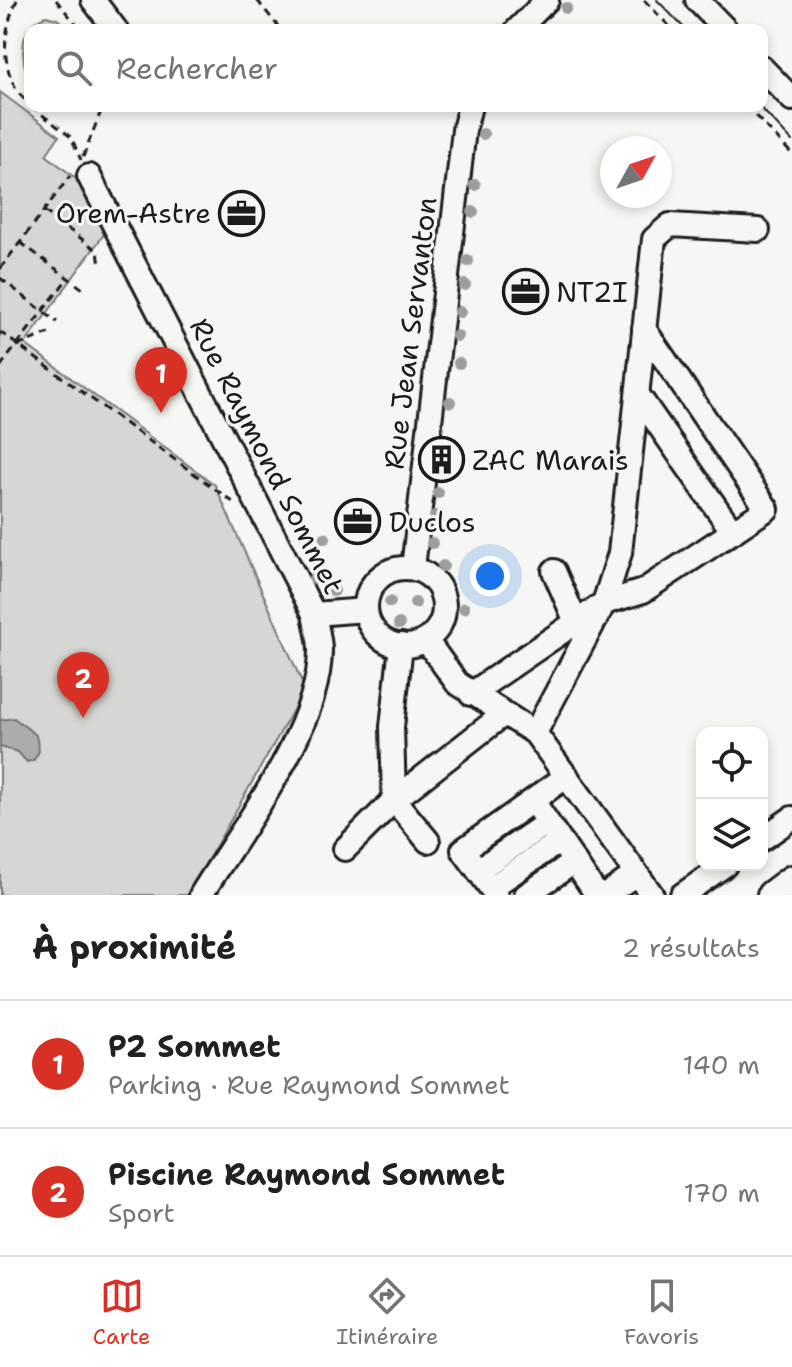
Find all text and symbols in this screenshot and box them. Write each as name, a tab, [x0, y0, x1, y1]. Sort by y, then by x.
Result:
search box	[24, 24, 768, 112]
icon: search	[52, 46, 96, 90]
text: Rechercher	[116, 48, 278, 89]
north arrow	[600, 136, 672, 208]
office icon: Orem-Astre	[218, 189, 266, 237]
place label: Orem-Astre	[56, 194, 211, 232]
street label: Rue Jean Servanton	[374, 195, 446, 471]
office icon: NT2I	[501, 268, 549, 316]
place label: NT2I	[556, 273, 628, 311]
street label: Rue Raymond Sommet	[181, 312, 353, 600]
pin: 1	[135, 347, 187, 413]
building icon: ZAC Marais	[417, 436, 465, 484]
place label: ZAC Marais	[472, 441, 629, 479]
office icon: Duclos	[334, 498, 382, 546]
place label: Duclos	[389, 503, 476, 541]
your location	[470, 556, 510, 596]
pin: 2	[57, 652, 109, 718]
map controls	[696, 727, 768, 871]
button: locate	[696, 727, 768, 799]
button: layers	[696, 799, 768, 871]
text: À proximité	[32, 924, 236, 970]
text: 2 résultats	[622, 930, 760, 965]
text: P2 Sommet	[108, 1026, 281, 1067]
text: 1	[52, 1047, 64, 1082]
text: 140 m	[683, 1047, 760, 1082]
text: Parking · Rue Raymond Sommet	[108, 1067, 510, 1102]
text: Piscine Raymond Sommet	[108, 1154, 505, 1195]
text: 2	[49, 1175, 67, 1210]
text: 170 m	[683, 1175, 760, 1210]
text: Sport	[108, 1195, 175, 1230]
tab: Carte	[93, 1274, 151, 1351]
tab: Itinéraire	[336, 1274, 438, 1351]
tab: Favoris	[624, 1274, 699, 1351]

